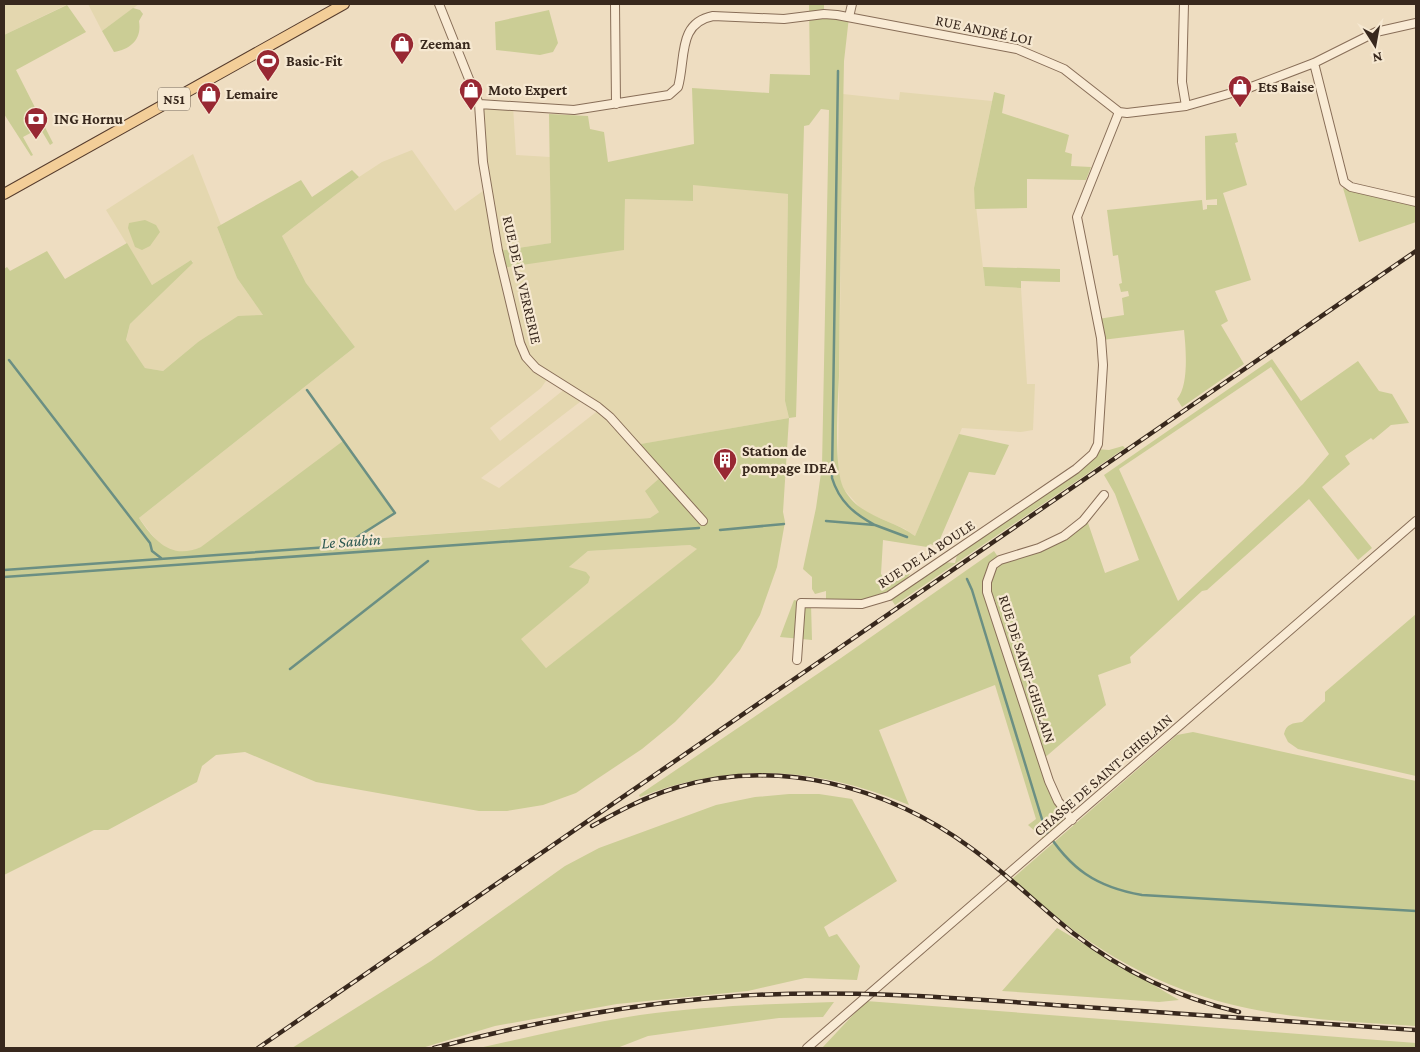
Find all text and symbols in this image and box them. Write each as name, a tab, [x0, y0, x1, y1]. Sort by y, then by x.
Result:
street label: RUE ANDRÉ LOI	[934, 12, 1034, 48]
north arrow	[1350, 20, 1400, 70]
shop icon: Zeeman	[389, 31, 415, 65]
place label: Zeeman	[420, 36, 471, 52]
sports icon: Basic-Fit	[255, 48, 281, 82]
text: N	[1371, 49, 1384, 67]
place label: Basic-Fit	[286, 53, 343, 69]
shop icon: Ets Baise	[1227, 74, 1253, 108]
shop icon: Moto Expert	[458, 77, 484, 111]
place label: Ets Baise	[1258, 79, 1314, 95]
shop icon: Lemaire	[196, 81, 222, 115]
place label: Moto Expert	[488, 82, 568, 98]
place label: Lemaire	[226, 86, 278, 102]
road number: N51	[158, 88, 190, 110]
bank icon: ING Hornu	[23, 106, 49, 140]
place label: ING Hornu	[54, 111, 124, 127]
street label: RUE DE LA VERRERIE	[499, 214, 545, 346]
place label: Station de pompage IDEA	[742, 443, 838, 476]
building icon: Station de pompage IDEA	[712, 447, 738, 481]
street label: RUE DE LA BOULE	[875, 517, 977, 591]
water label: Le Saubin	[321, 530, 381, 552]
street label: RUE DE SAINT-GHISLAIN	[996, 593, 1059, 745]
street label: CHASSE DE SAINT-GHISLAIN	[1031, 711, 1175, 839]

